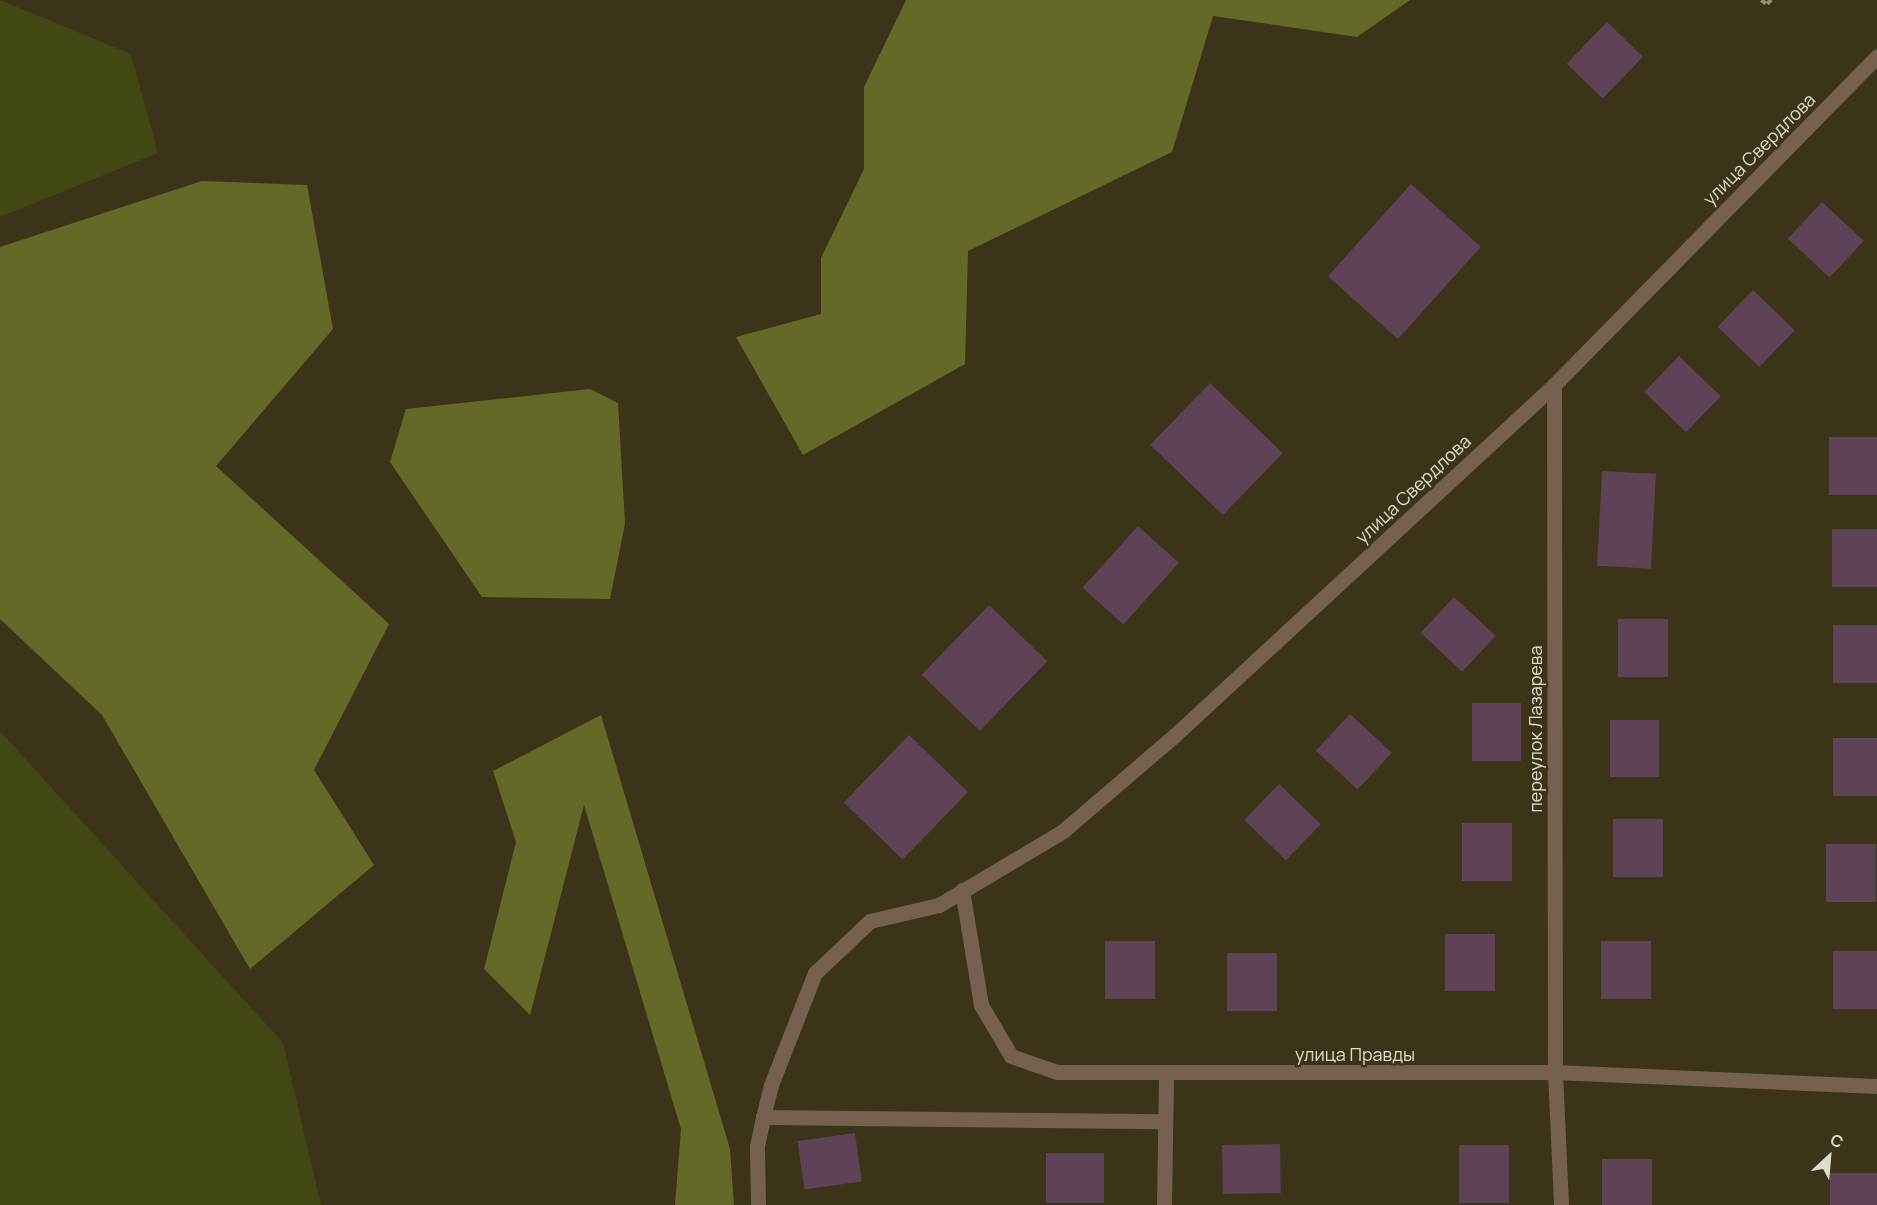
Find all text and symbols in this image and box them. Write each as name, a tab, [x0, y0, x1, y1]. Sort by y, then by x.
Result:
street label: улица Свердлова	[1698, 88, 1820, 210]
street label: улица Свердлова	[1351, 430, 1475, 548]
street label: переулок Лазарева	[1524, 646, 1546, 812]
street label: улица Правды	[1295, 1043, 1415, 1065]
north arrow	[1799, 1127, 1859, 1187]
text: С	[1827, 1128, 1847, 1153]

